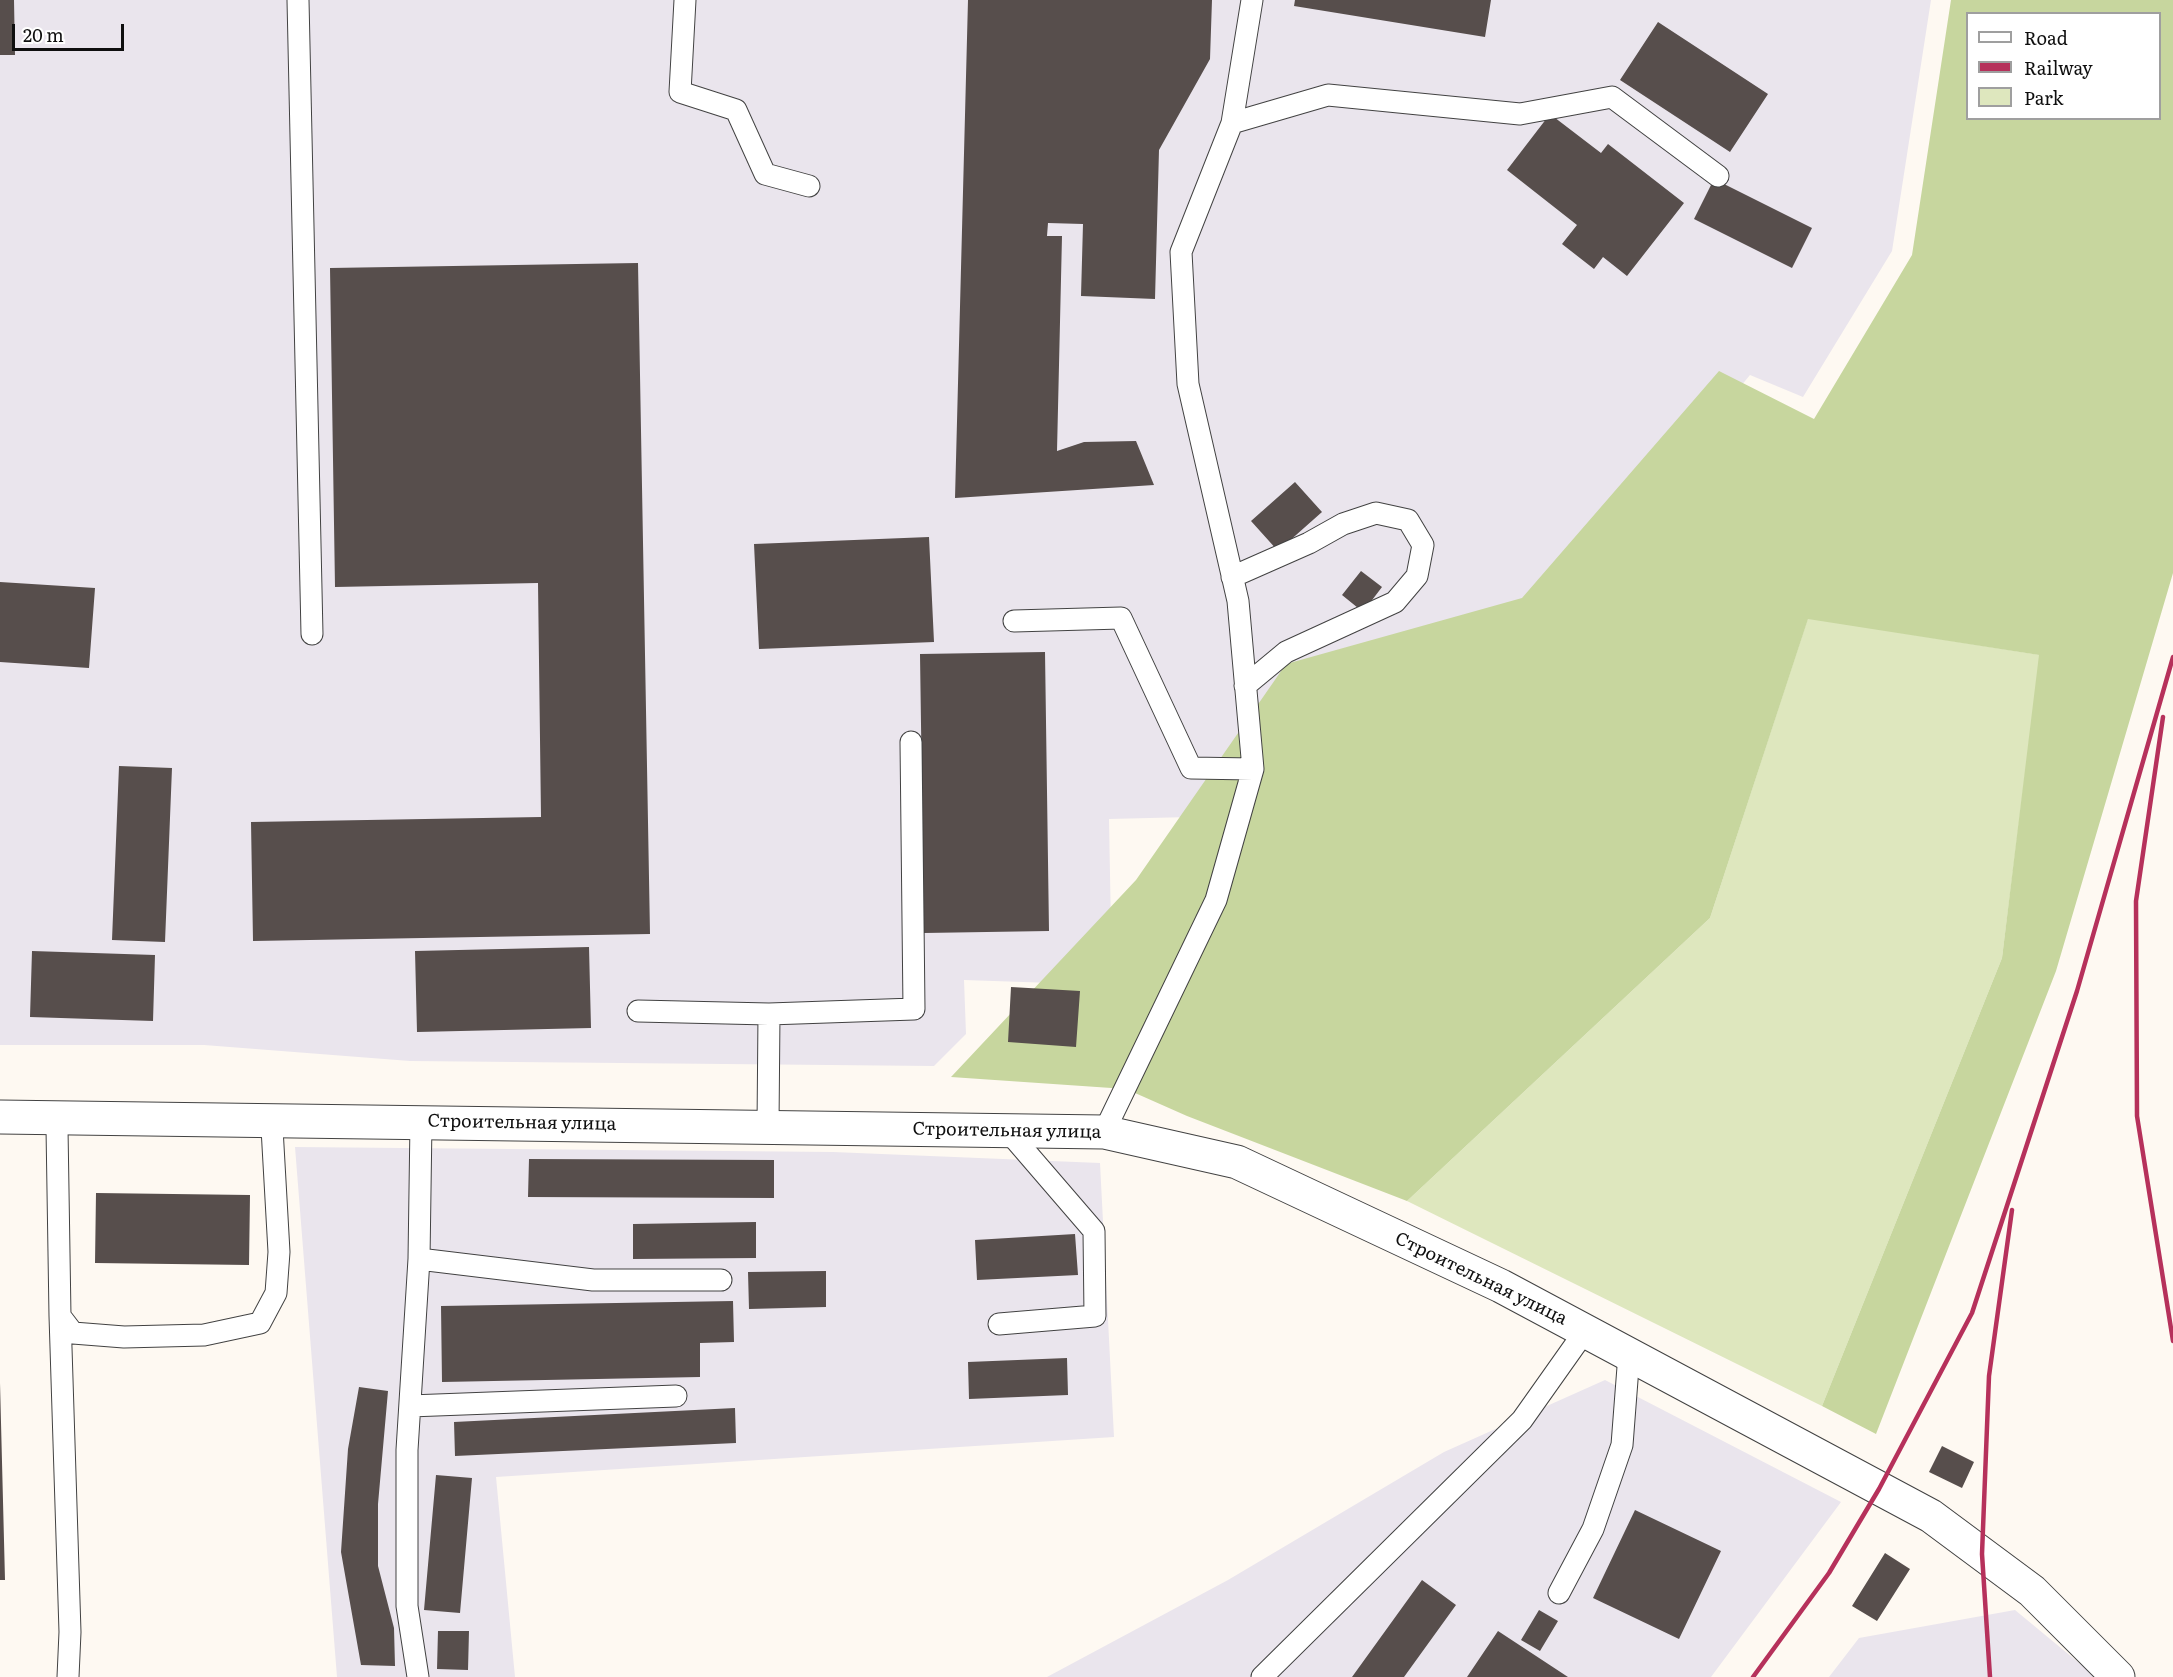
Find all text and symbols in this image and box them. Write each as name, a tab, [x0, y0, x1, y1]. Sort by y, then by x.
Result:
scale bar	[15, 12, 128, 50]
legend	[1966, 12, 2161, 120]
text: 20 m	[23, 21, 64, 48]
text: Road	[2024, 24, 2068, 51]
text: Railway	[2024, 54, 2093, 81]
text: Park	[2024, 84, 2063, 111]
street label: Строительная улица	[427, 1111, 617, 1135]
street label: Строительная улица	[912, 1119, 1102, 1143]
street label: Строительная улица	[1391, 1228, 1571, 1330]

